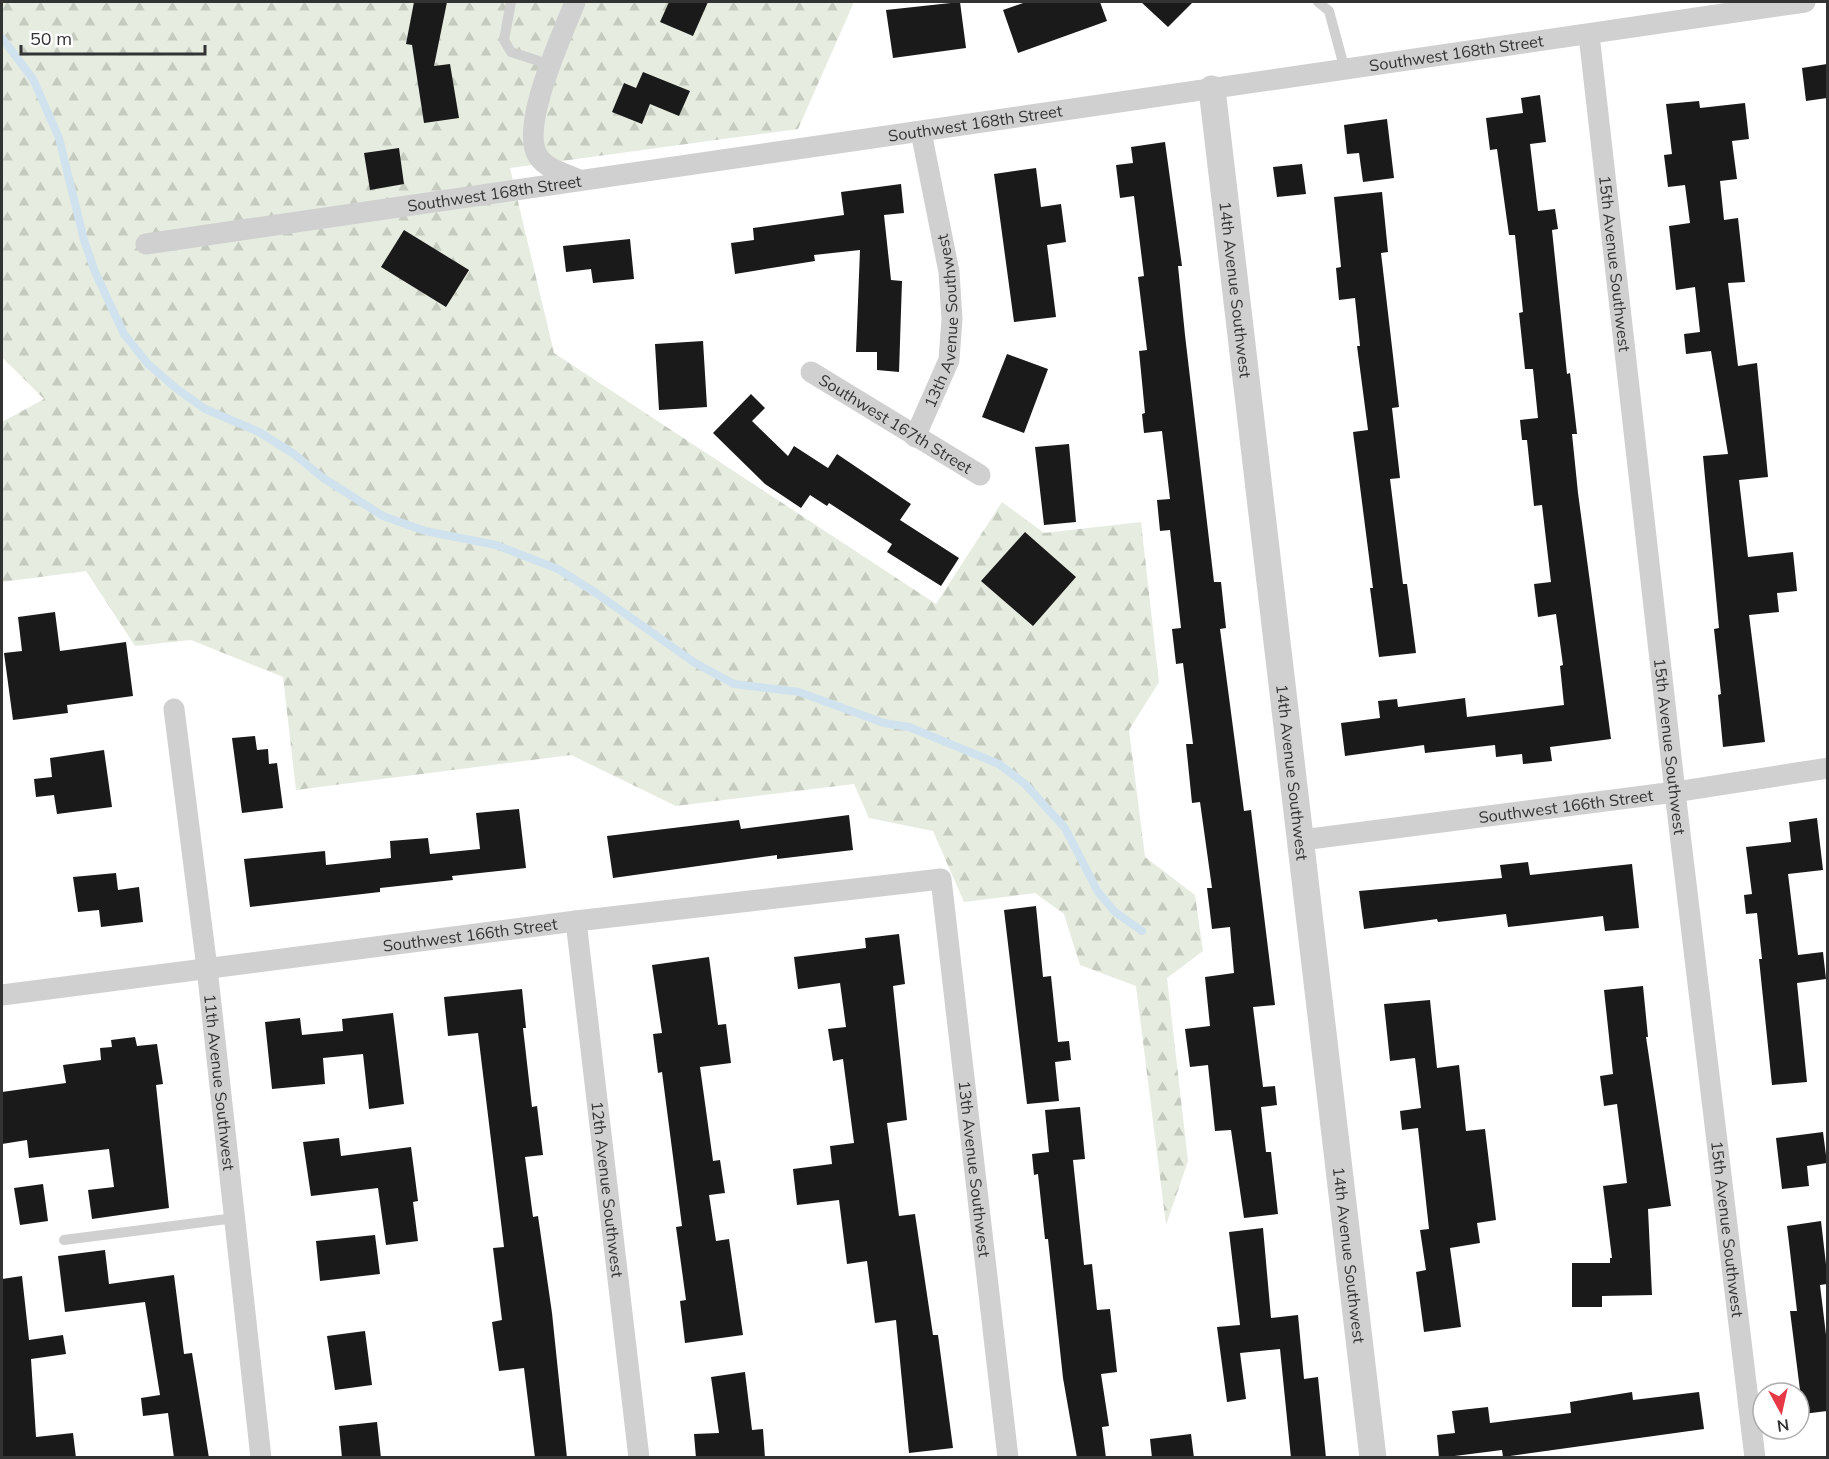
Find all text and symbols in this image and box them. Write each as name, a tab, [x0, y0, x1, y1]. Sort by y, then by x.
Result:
scale bar	[21, 18, 206, 56]
text: 50 m	[30, 27, 72, 50]
street label: Southwest 168th Street	[1368, 30, 1545, 75]
street label: Southwest 168th Street	[887, 100, 1064, 146]
street label: Southwest 168th Street	[406, 171, 583, 216]
street label: 15th Avenue Southwest	[1595, 174, 1635, 353]
street label: 14th Avenue Southwest	[1215, 200, 1256, 379]
street label: 13th Avenue Southwest	[919, 232, 962, 411]
street label: Southwest 167th Street	[815, 369, 976, 478]
street label: 15th Avenue Southwest	[1650, 657, 1690, 836]
street label: 14th Avenue Southwest	[1272, 683, 1313, 862]
street label: Southwest 166th Street	[1477, 785, 1655, 827]
street label: Southwest 166th Street	[382, 913, 559, 956]
street label: 11th Avenue Southwest	[200, 993, 239, 1172]
street label: 13th Avenue Southwest	[954, 1080, 995, 1259]
street label: 12th Avenue Southwest	[587, 1100, 628, 1279]
street label: 15th Avenue Southwest	[1707, 1140, 1748, 1319]
street label: 14th Avenue Southwest	[1329, 1166, 1369, 1345]
north arrow	[1751, 1381, 1811, 1441]
text: N	[1776, 1415, 1790, 1437]

